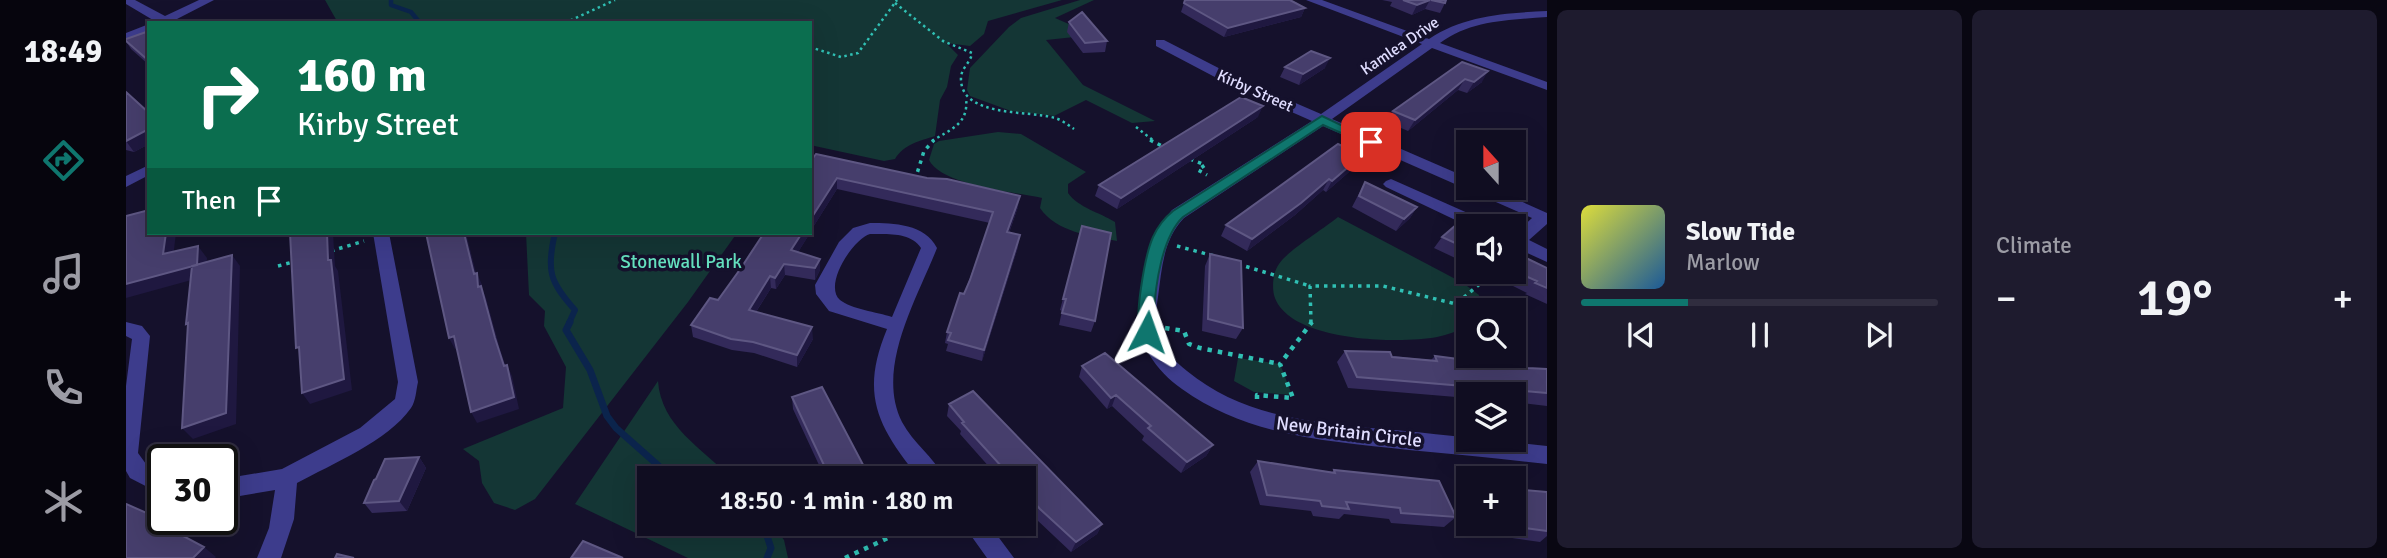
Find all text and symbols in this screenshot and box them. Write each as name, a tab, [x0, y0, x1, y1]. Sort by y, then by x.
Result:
street label: Kamlea Drive	[1357, 12, 1443, 80]
text: 18:49	[24, 32, 102, 71]
text: 160 m	[297, 45, 427, 105]
icon: right	[182, 49, 273, 140]
street label: Kirby Street	[1214, 65, 1296, 117]
text: Kirby Street	[297, 105, 459, 144]
pin	[1341, 112, 1401, 172]
icon: arrive	[1352, 123, 1390, 161]
north arrow	[1456, 130, 1526, 200]
map controls	[1456, 130, 1526, 536]
icon: directions	[39, 136, 88, 185]
icon: arrive	[250, 182, 288, 220]
text: Then	[182, 185, 236, 217]
button: sound	[1456, 214, 1526, 284]
text: Slow Tide	[1686, 216, 1795, 248]
text: Climate	[1996, 231, 2072, 260]
text: Marlow	[1686, 248, 1760, 277]
icon: music	[39, 249, 88, 298]
park label: Stonewall Park	[620, 250, 742, 274]
text: 19°	[2136, 266, 2213, 330]
text: −	[1996, 275, 2017, 322]
text: +	[2332, 275, 2353, 322]
position arrow	[1110, 295, 1184, 369]
button: search	[1456, 298, 1526, 368]
icon: previous	[1622, 316, 1660, 354]
icon: pause	[1741, 316, 1779, 354]
icon: next	[1860, 316, 1898, 354]
icon: phone	[39, 363, 88, 412]
button: layers	[1456, 382, 1526, 452]
street label: New Britain Circle	[1275, 411, 1423, 453]
speed limit sign: 30	[147, 444, 238, 535]
button: +	[1456, 466, 1526, 536]
icon: climate	[39, 477, 88, 526]
text: 18:50 · 1 min · 180 m	[720, 485, 953, 517]

